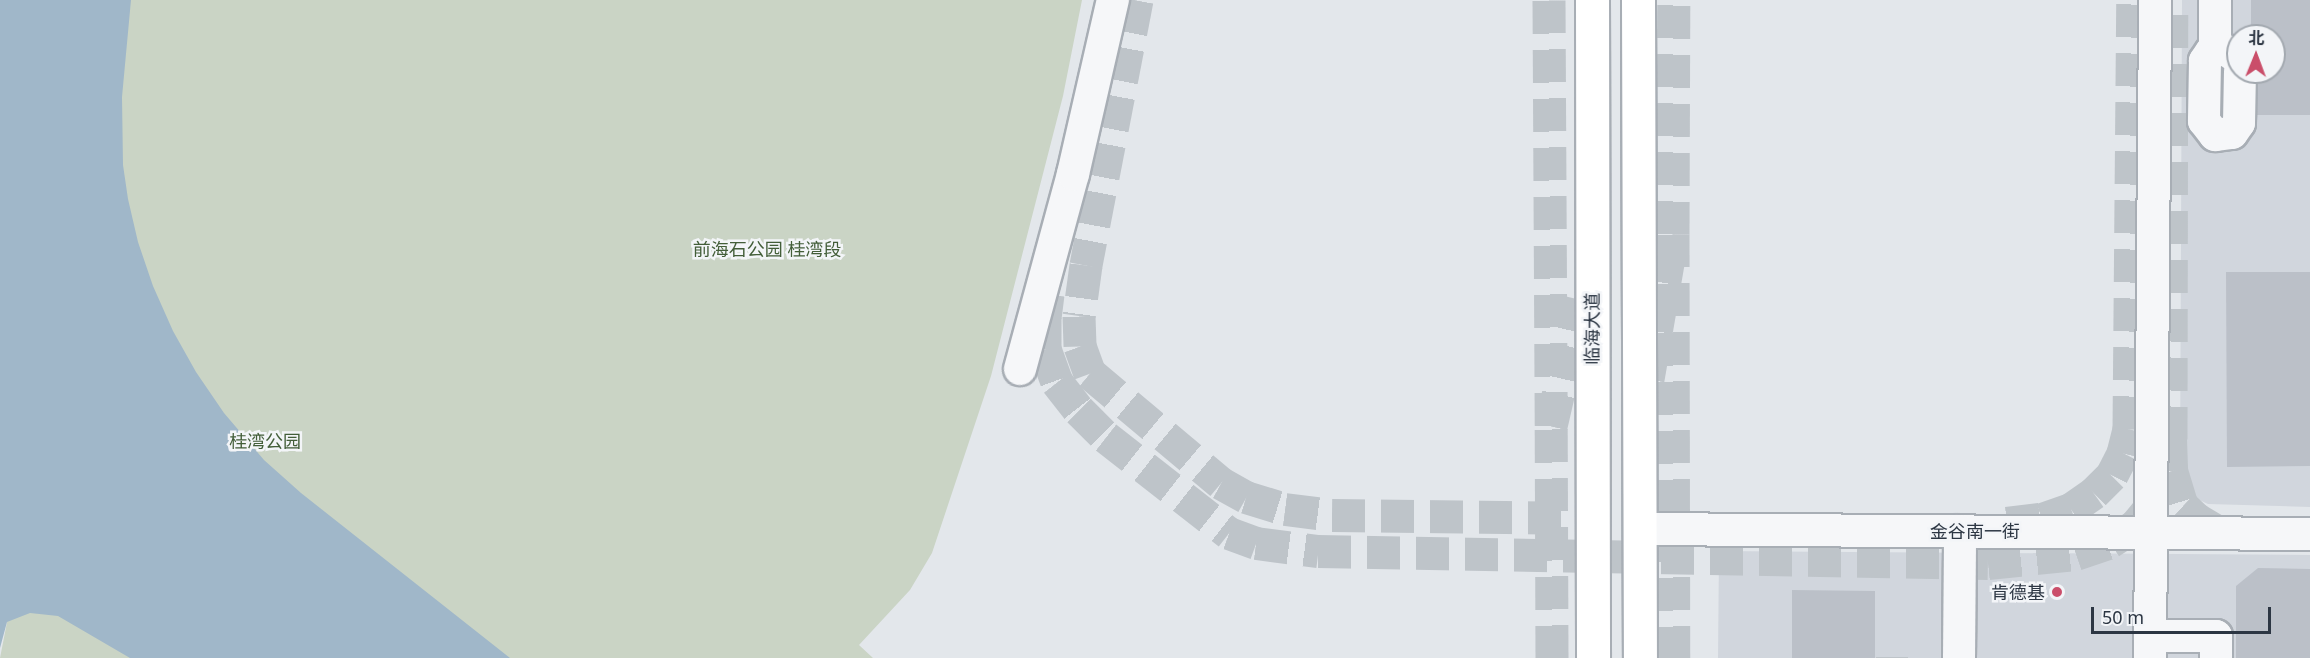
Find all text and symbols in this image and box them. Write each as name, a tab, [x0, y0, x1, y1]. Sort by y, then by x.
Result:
north arrow	[2226, 24, 2286, 84]
text: 北	[2248, 27, 2264, 49]
park label: 前海石公园 桂湾段	[693, 238, 841, 260]
street label: 临海大道	[1581, 293, 1603, 365]
park label: 桂湾公园	[229, 430, 301, 452]
street label: 金谷南一街	[1930, 520, 2020, 542]
place label: 肯德基	[1991, 581, 2045, 603]
marker: 肯德基	[2050, 585, 2064, 599]
scale bar	[2094, 595, 2274, 633]
text: 50 m	[2102, 605, 2144, 629]

